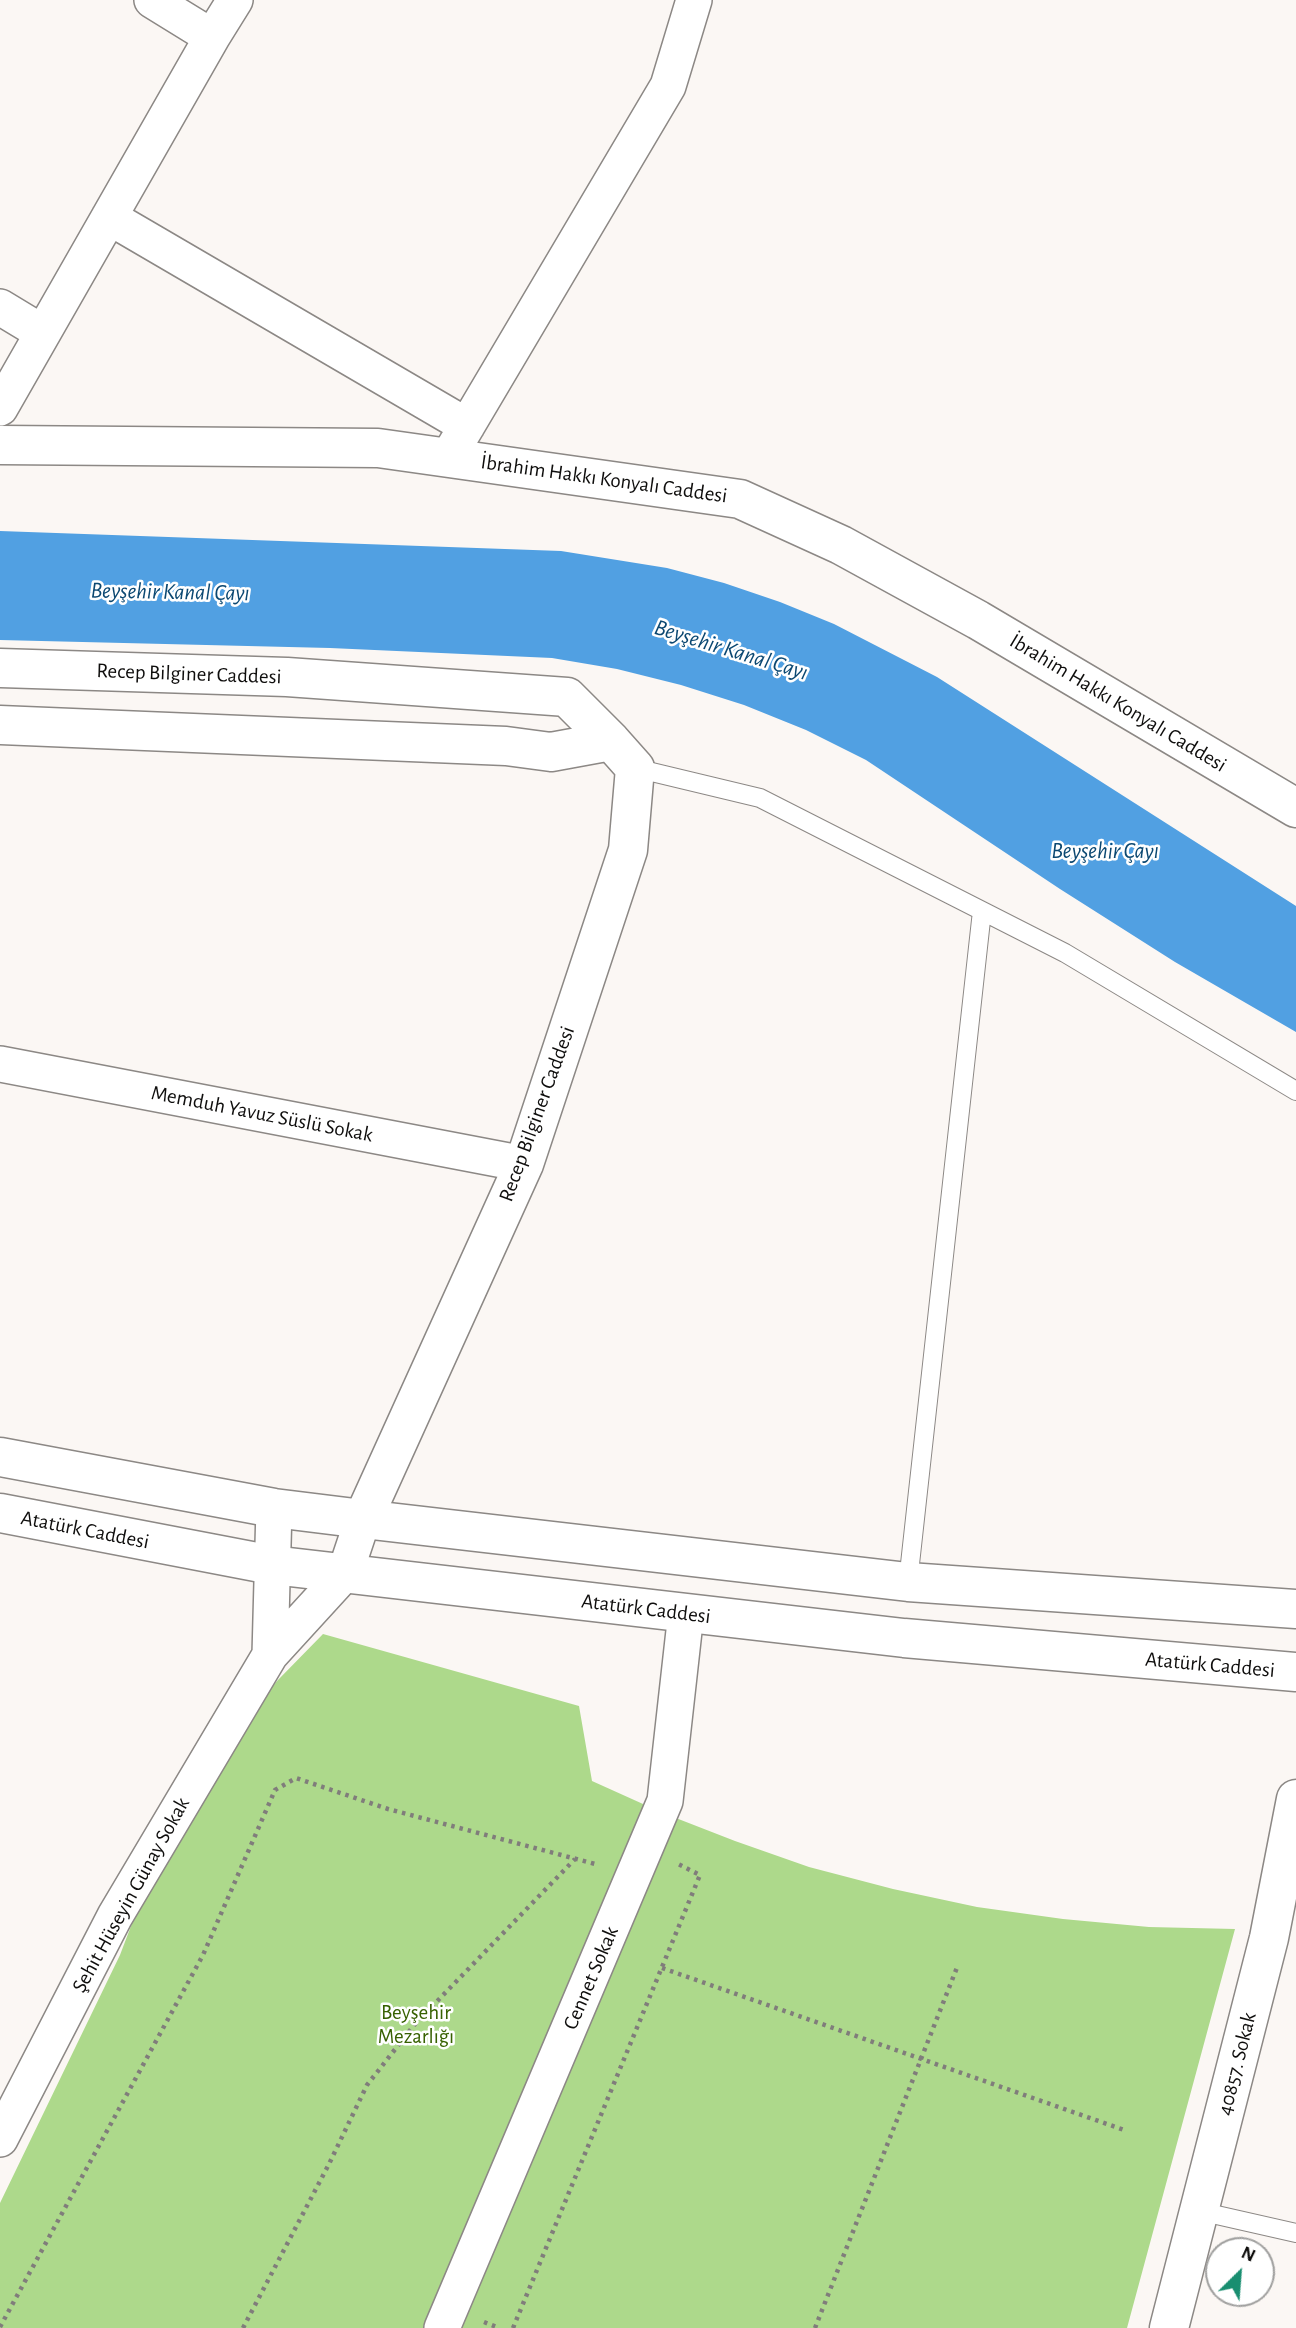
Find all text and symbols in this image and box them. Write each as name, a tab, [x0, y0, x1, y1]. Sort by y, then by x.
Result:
street label: İbrahim Hakkı Konyalı Caddesi	[479, 449, 729, 509]
water label: Beyşehir Kanal Çayı	[90, 577, 250, 607]
water label: Beyşehir Kanal Çayı	[651, 614, 811, 686]
street label: İbrahim Hakkı Konyalı Caddesi	[1005, 628, 1231, 778]
street label: Recep Bilginer Caddesi	[96, 658, 282, 690]
water label: Beyşehir Çayı	[1051, 837, 1159, 865]
street label: Recep Bilginer Caddesi	[494, 1023, 580, 1205]
street label: Memduh Yavuz Süslü Sokak	[149, 1080, 375, 1148]
street label: Atatürk Caddesi	[19, 1505, 151, 1555]
street label: Atatürk Caddesi	[580, 1589, 712, 1629]
street label: Atatürk Caddesi	[1144, 1647, 1276, 1683]
street label: Şehit Hüseyin Günay Sokak	[67, 1793, 195, 1997]
street label: Cennet Sokak	[558, 1923, 624, 2033]
park label: Beyşehir Mezarlığı	[378, 2000, 454, 2050]
street label: 40857. Sokak	[1212, 2010, 1262, 2118]
north arrow	[1205, 2237, 1275, 2307]
text: N	[1238, 2243, 1258, 2266]

